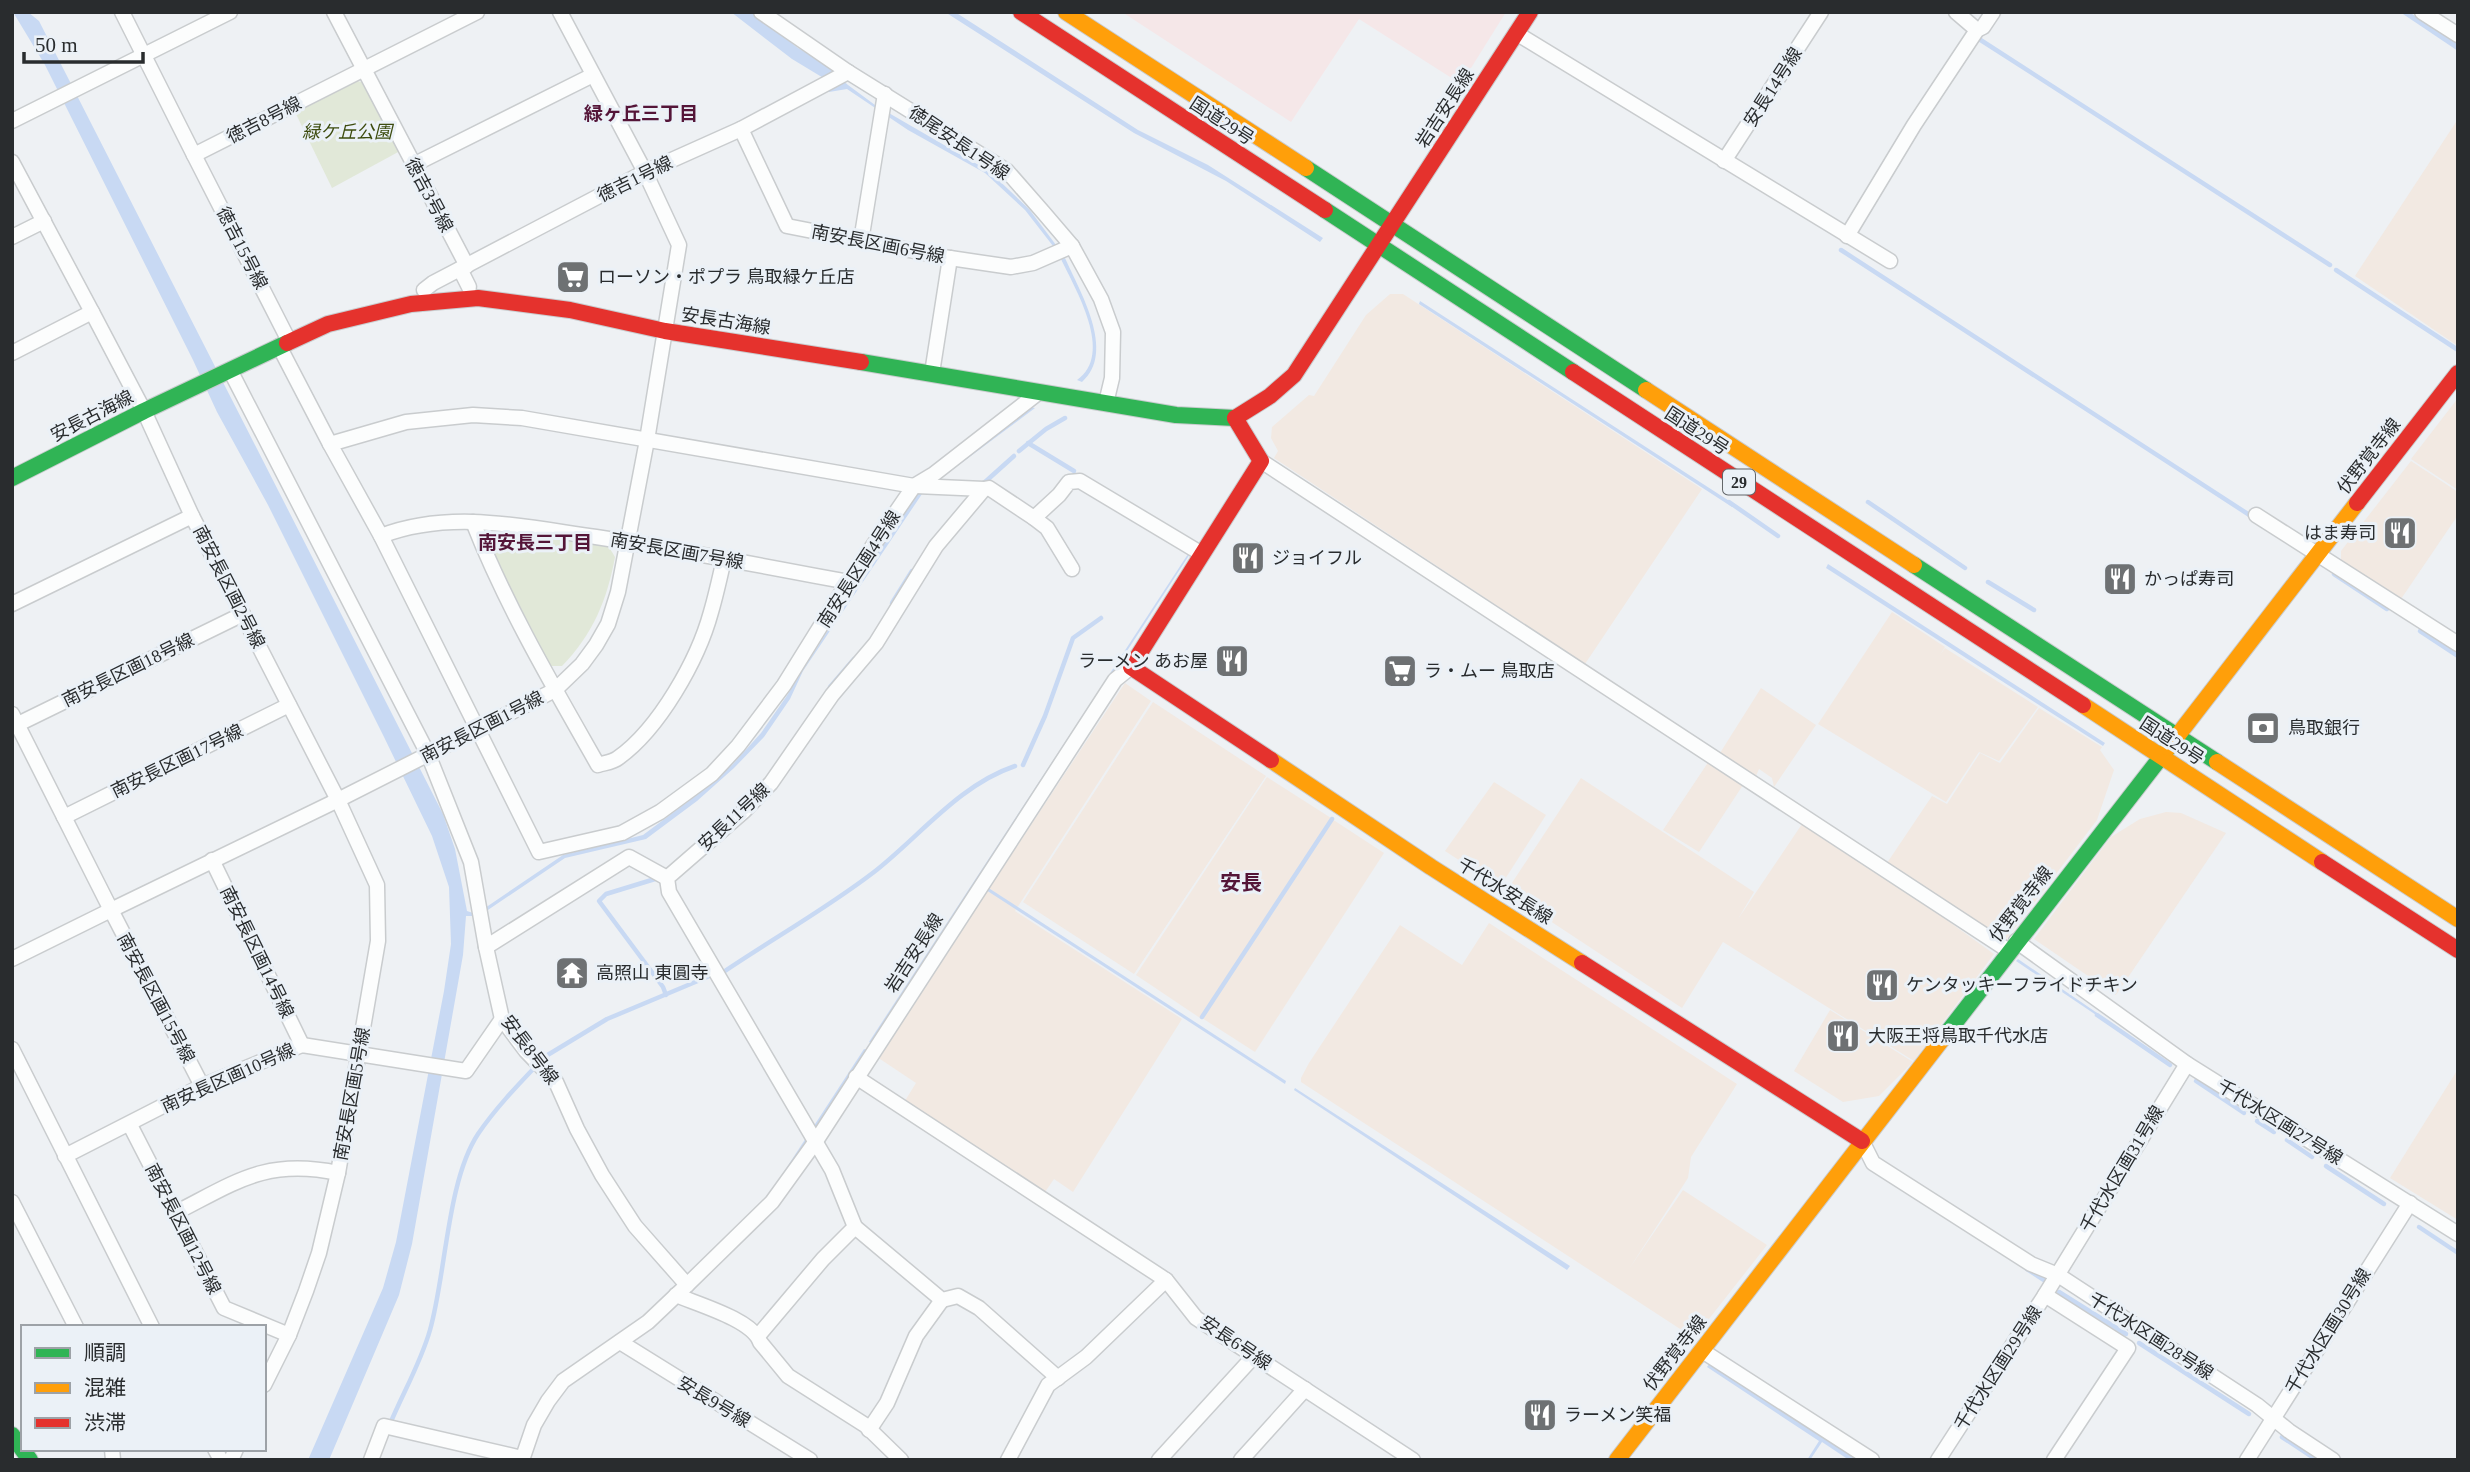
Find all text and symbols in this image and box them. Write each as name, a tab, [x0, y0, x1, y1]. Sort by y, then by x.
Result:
scale bar	[24, 21, 144, 65]
text: 50 m	[35, 33, 78, 57]
street label: 安長14号線	[1740, 44, 1806, 130]
street label: 岩吉安長線	[1412, 65, 1478, 151]
street label: 徳吉8号線	[223, 93, 305, 147]
street label: 国道29号	[1186, 93, 1258, 149]
street label: 徳尾安長1号線	[905, 102, 1013, 184]
district label: 緑ヶ丘三丁目	[584, 103, 698, 124]
park label: 緑ケ丘公園	[302, 122, 395, 142]
street label: 徳吉1号線	[594, 152, 676, 206]
street label: 徳吉3号線	[401, 155, 457, 235]
street label: 徳吉15号線	[213, 203, 271, 293]
street label: 南安長区画6号線	[810, 221, 946, 267]
supermarket icon: ローソン・ポプラ 鳥取緑ケ丘店	[554, 258, 592, 296]
place label: ローソン・ポプラ 鳥取緑ケ丘店	[598, 267, 855, 287]
street label: 安長古海線	[680, 304, 772, 338]
street label: 安長古海線	[47, 387, 137, 445]
street label: 国道29号	[1661, 403, 1733, 459]
street label: 伏野覚寺線	[2333, 414, 2405, 498]
road number: 29	[1723, 470, 1755, 495]
street label: 南安長区画4号線	[814, 507, 904, 631]
restaurant icon: はま寿司	[2381, 514, 2419, 552]
street label: 南安長区画2号線	[189, 522, 269, 652]
place label: はま寿司	[2304, 523, 2376, 543]
street label: 南安長区画7号線	[609, 529, 745, 573]
district label: 南安長三丁目	[478, 532, 592, 553]
restaurant icon: ジョイフル	[1229, 539, 1267, 577]
place label: ジョイフル	[1272, 548, 1362, 568]
restaurant icon: かっぱ寿司	[2101, 560, 2139, 598]
place label: かっぱ寿司	[2144, 569, 2234, 589]
street label: 南安長区画18号線	[59, 629, 197, 711]
restaurant icon: ラーメン あお屋	[1213, 642, 1251, 680]
place label: ラーメン あお屋	[1078, 651, 1208, 671]
supermarket icon: ラ・ムー 鳥取店	[1381, 652, 1419, 690]
place label: ラ・ムー 鳥取店	[1424, 661, 1555, 681]
street label: 南安長区画1号線	[417, 687, 547, 767]
bank icon: 鳥取銀行	[2244, 709, 2282, 747]
street label: 国道29号	[2136, 713, 2208, 769]
place label: 鳥取銀行	[2288, 718, 2360, 738]
street label: 南安長区画17号線	[108, 720, 246, 802]
street label: 安長11号線	[695, 779, 773, 855]
street label: 千代水安長線	[1454, 854, 1556, 928]
street label: 伏野覚寺線	[1985, 862, 2057, 946]
district label: 安長	[1220, 871, 1262, 895]
street label: 南安長区画14号線	[216, 883, 298, 1021]
street label: 岩吉安長線	[881, 910, 947, 996]
street label: 南安長区画15号線	[113, 930, 199, 1066]
temple icon: 高照山 東圓寺	[553, 954, 591, 992]
place label: 高照山 東圓寺	[596, 963, 709, 983]
restaurant icon: ケンタッキーフライドチキン	[1863, 966, 1901, 1004]
place label: ケンタッキーフライドチキン	[1906, 975, 2138, 995]
street label: 安長8号線	[498, 1012, 562, 1088]
restaurant icon: 大阪王将鳥取千代水店	[1824, 1017, 1862, 1055]
street label: 南安長区画5号線	[330, 1026, 374, 1162]
place label: 大阪王将鳥取千代水店	[1868, 1026, 2048, 1046]
street label: 南安長区画10号線	[158, 1040, 298, 1116]
street label: 千代水区画27号線	[2214, 1075, 2346, 1169]
street label: 千代水区画31号線	[2076, 1102, 2168, 1236]
street label: 南安長区画12号線	[141, 1160, 225, 1298]
street label: 千代水区画30号線	[2281, 1265, 2375, 1397]
street label: 千代水区画28号線	[2085, 1288, 2217, 1384]
street label: 千代水区画29号線	[1950, 1302, 2046, 1434]
street label: 伏野覚寺線	[1639, 1311, 1711, 1395]
street label: 安長6号線	[1197, 1312, 1275, 1374]
legend	[21, 1325, 266, 1451]
text: 順調	[84, 1341, 126, 1365]
street label: 安長9号線	[674, 1373, 754, 1431]
text: 混雑	[84, 1376, 126, 1400]
restaurant icon: ラーメン笑福	[1521, 1396, 1559, 1434]
place label: ラーメン笑福	[1564, 1405, 1671, 1425]
text: 渋滞	[84, 1411, 126, 1435]

